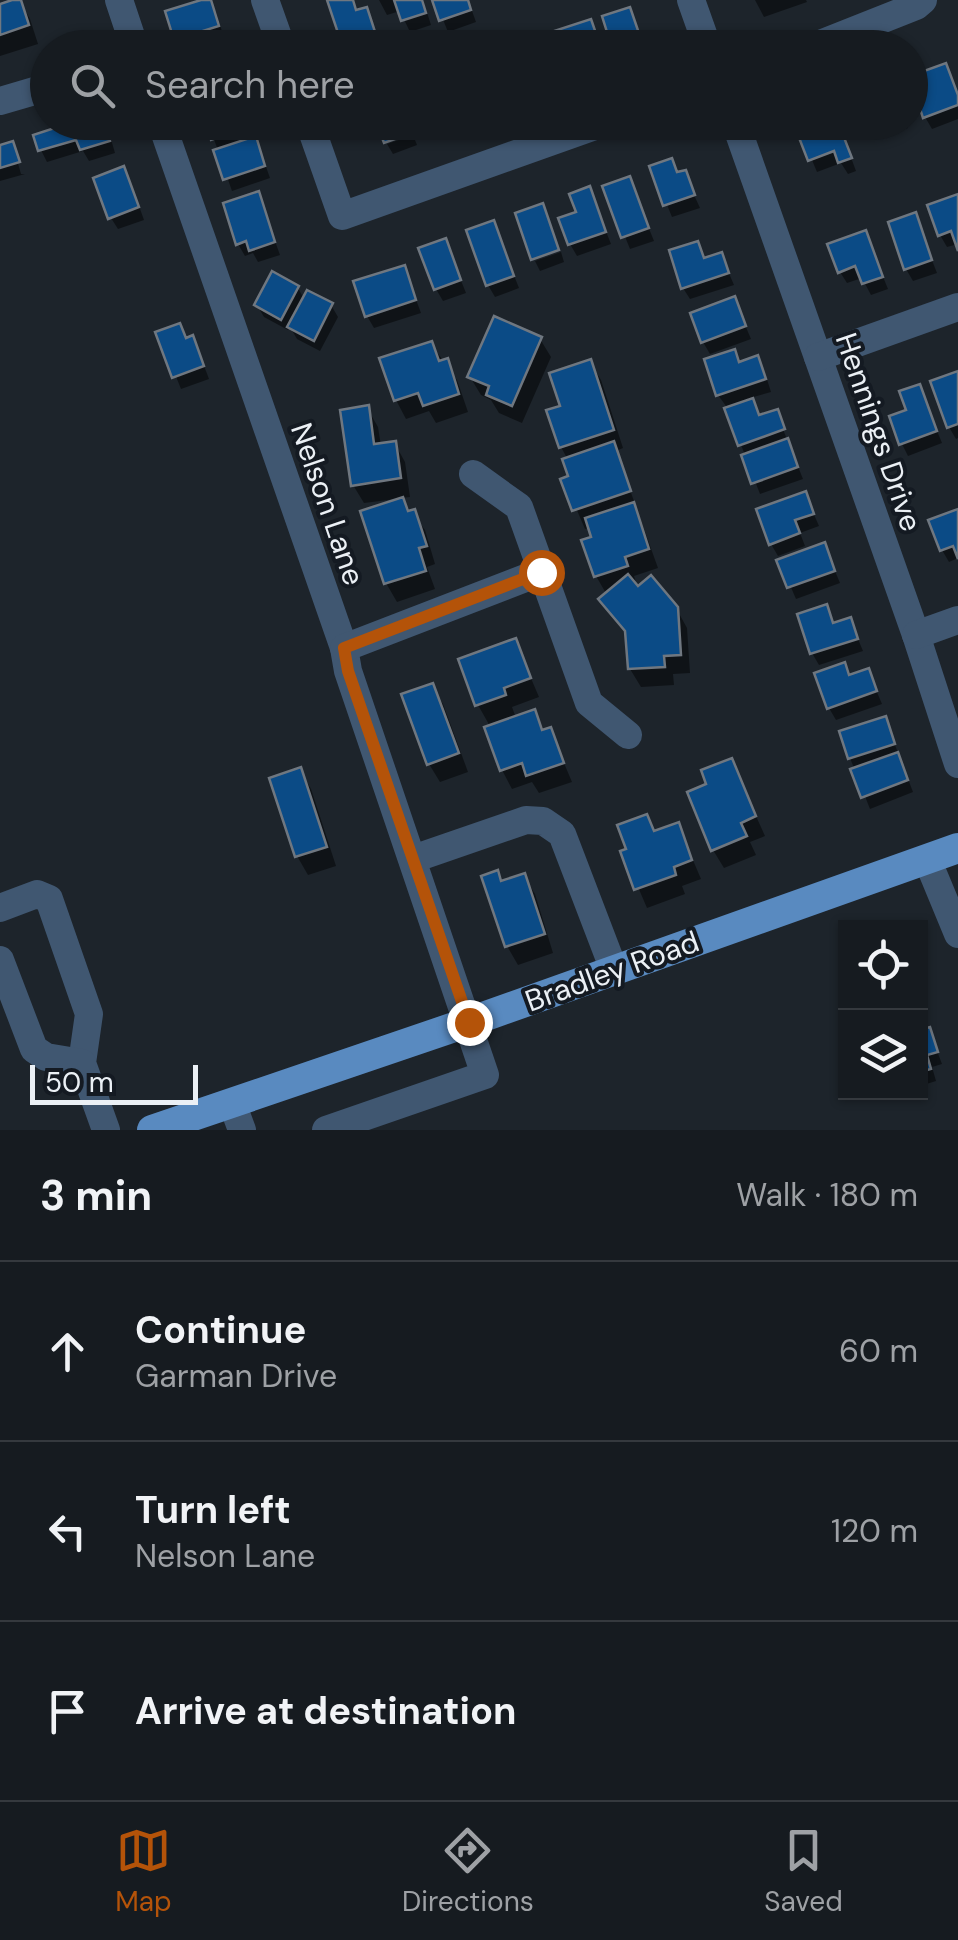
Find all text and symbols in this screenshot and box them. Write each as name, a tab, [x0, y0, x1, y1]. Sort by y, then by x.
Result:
search box	[30, 30, 928, 140]
icon: search	[65, 58, 120, 113]
text: Search here	[145, 60, 355, 110]
street label: Hennings Drive	[827, 328, 931, 536]
street label: Nelson Lane	[282, 418, 374, 590]
route start	[519, 550, 565, 596]
map controls	[838, 920, 928, 1100]
button: locate	[838, 920, 928, 1010]
street label: Bradley Road	[520, 922, 704, 1020]
route end	[447, 1000, 493, 1046]
button: layers	[838, 1010, 928, 1100]
scale bar	[30, 1060, 198, 1104]
text: 50 m	[45, 1064, 114, 1101]
text: 3 min	[40, 1168, 152, 1223]
text: Walk · 180 m	[736, 1174, 918, 1216]
text: Continue	[135, 1305, 306, 1355]
icon: ahead	[40, 1324, 95, 1379]
text: 60 m	[839, 1330, 918, 1372]
text: Garman Drive	[135, 1355, 337, 1397]
text: Turn left	[135, 1485, 291, 1535]
icon: left	[40, 1504, 95, 1559]
text: 120 m	[831, 1510, 918, 1552]
text: Nelson Lane	[135, 1535, 315, 1577]
icon: arrive	[40, 1684, 95, 1739]
text: Arrive at destination	[135, 1686, 517, 1736]
tab: Map	[115, 1823, 172, 1920]
tab: Directions	[402, 1823, 534, 1920]
tab: Saved	[764, 1823, 843, 1920]

